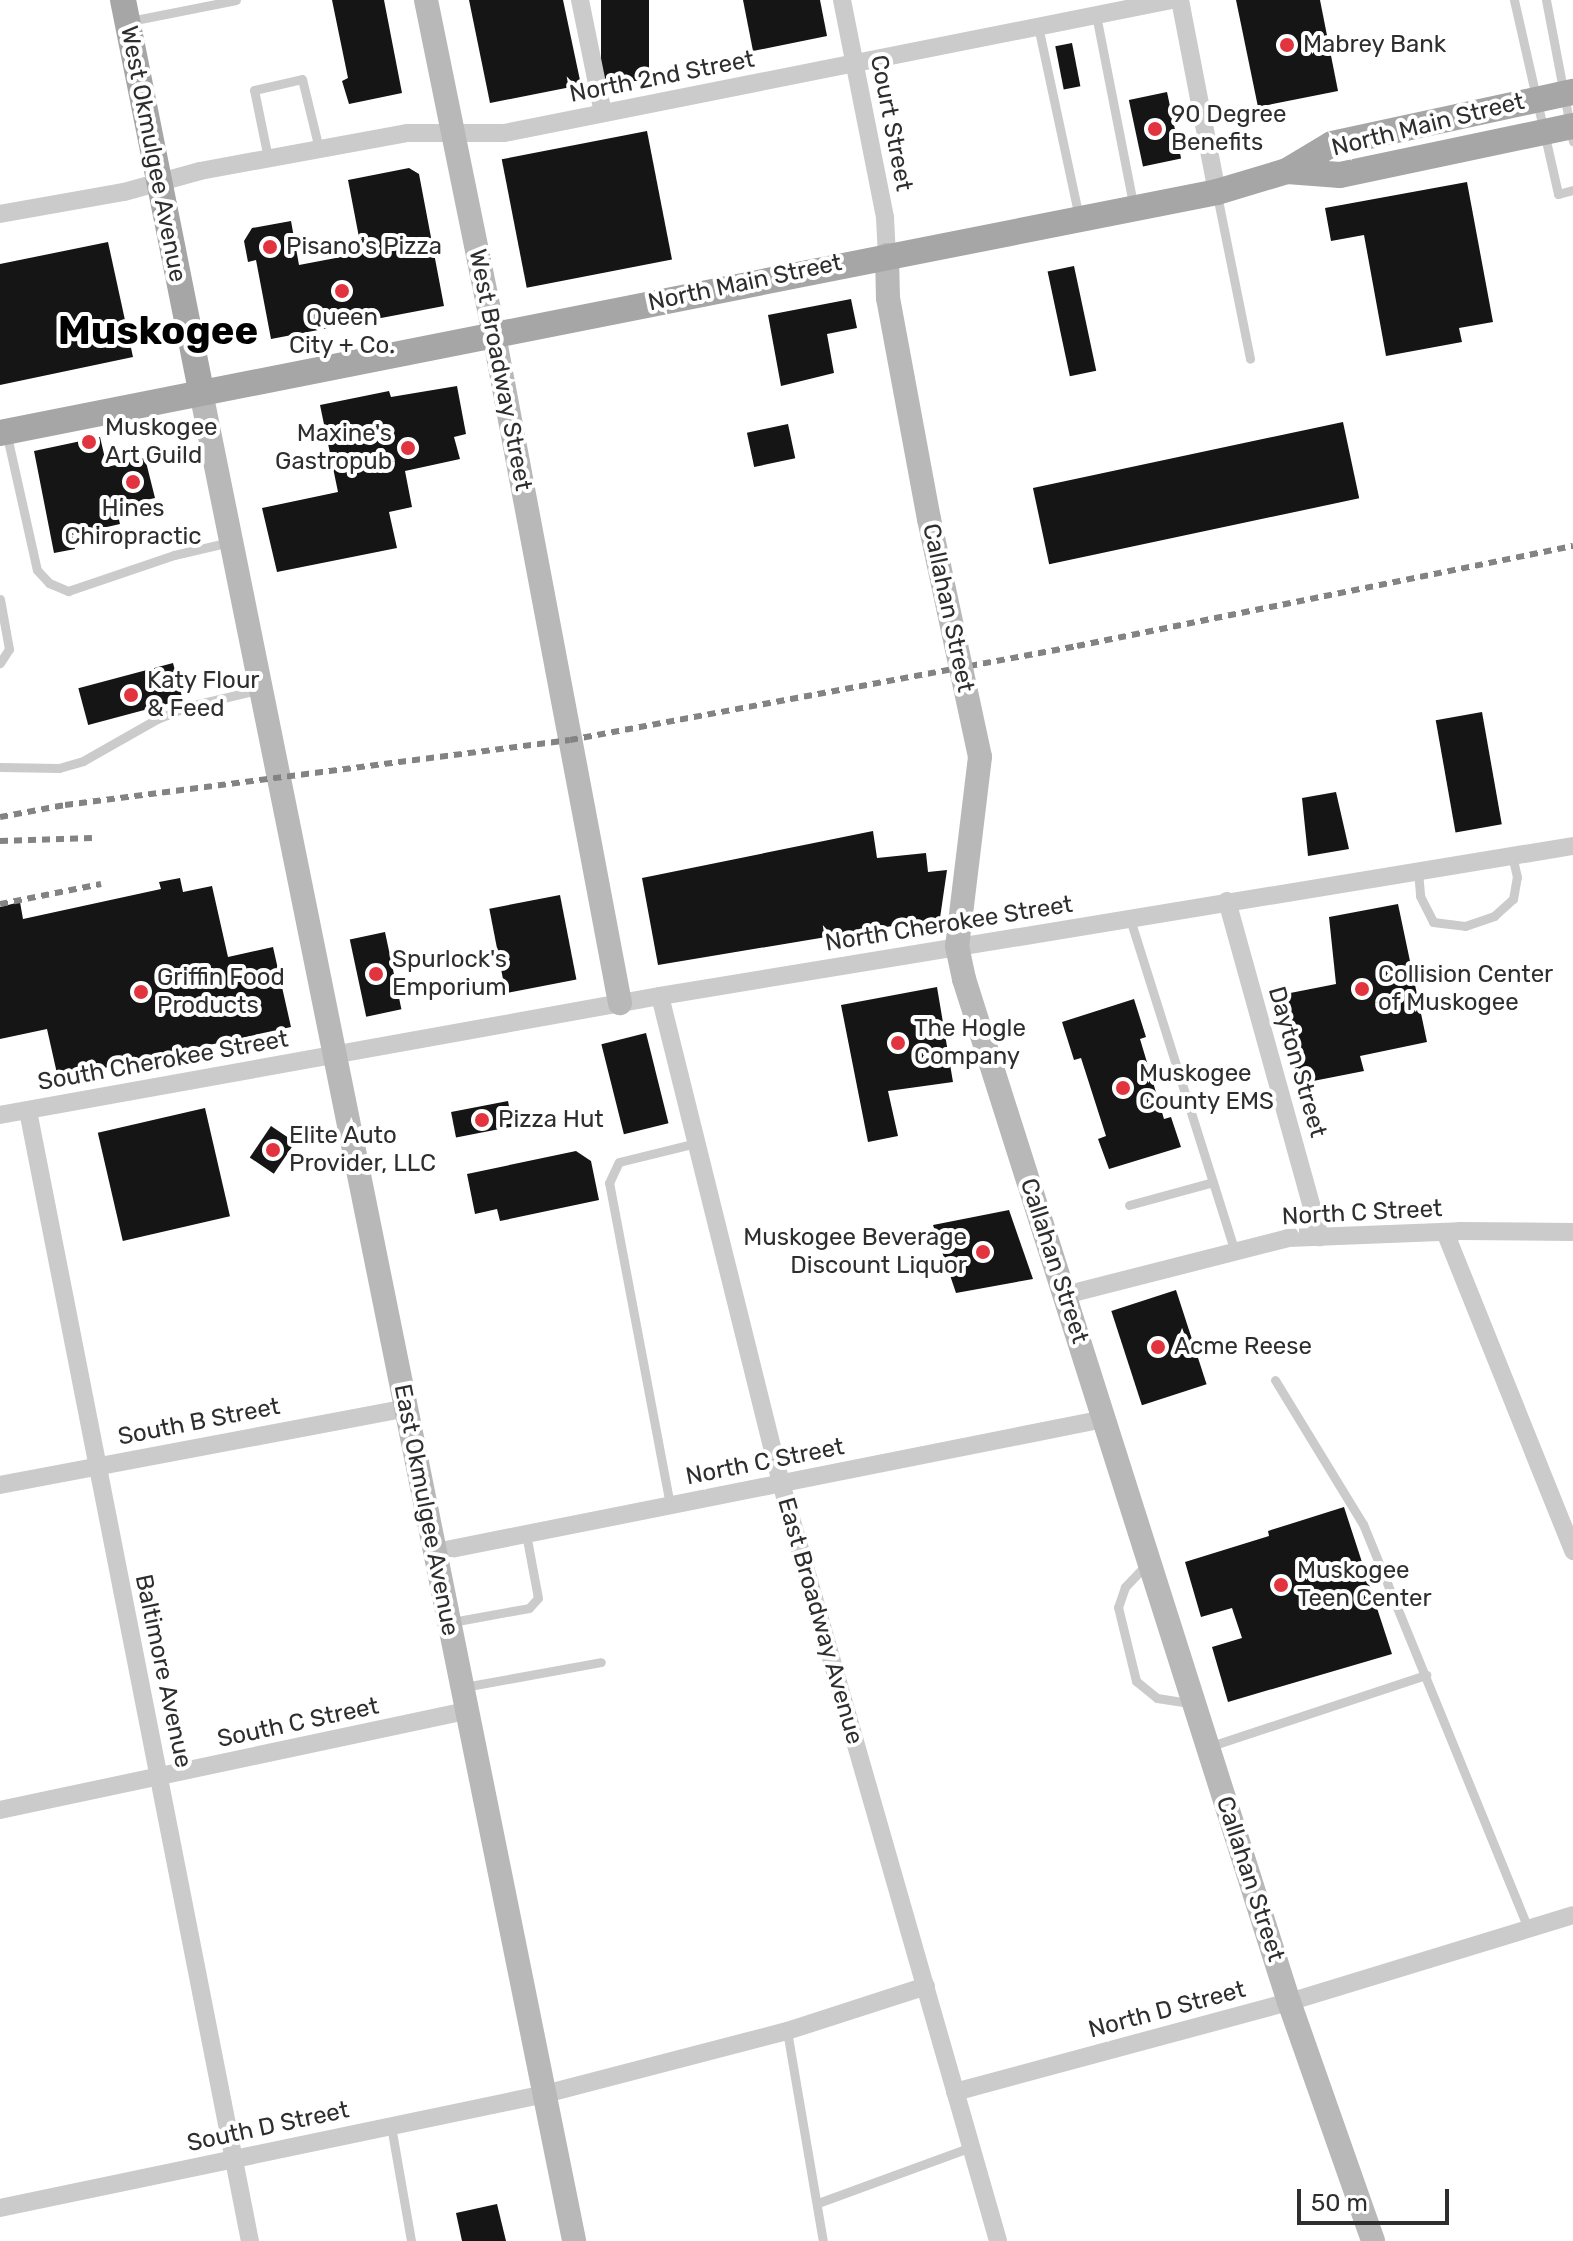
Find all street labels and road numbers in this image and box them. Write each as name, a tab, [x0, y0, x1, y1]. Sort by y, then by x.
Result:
street label: West Okmulgee Avenue	[114, 23, 192, 285]
street label: North 2nd Street	[567, 45, 757, 109]
street label: Court Street	[864, 53, 918, 193]
street label: North Main Street	[1329, 87, 1527, 163]
street label: West Broadway Street	[462, 246, 538, 494]
street label: North Main Street	[645, 248, 845, 318]
street label: Callahan Street	[916, 521, 980, 695]
street label: North Cherokee Street	[823, 890, 1075, 958]
street label: Dayton Street	[1262, 983, 1332, 1141]
street label: South Cherokee Street	[36, 1025, 290, 1097]
street label: Callahan Street	[1014, 1175, 1094, 1347]
street label: North C Street	[1281, 1194, 1443, 1232]
street label: East Okmulgee Avenue	[387, 1381, 465, 1639]
street label: South B Street	[116, 1392, 282, 1452]
street label: North C Street	[683, 1433, 847, 1491]
street label: East Broadway Avenue	[771, 1494, 869, 1748]
street label: Baltimore Avenue	[128, 1571, 198, 1771]
street label: South C Street	[215, 1692, 381, 1754]
street label: Callahan Street	[1210, 1793, 1290, 1965]
street label: North D Street	[1085, 1975, 1249, 2045]
street label: South D Street	[184, 2096, 352, 2158]

